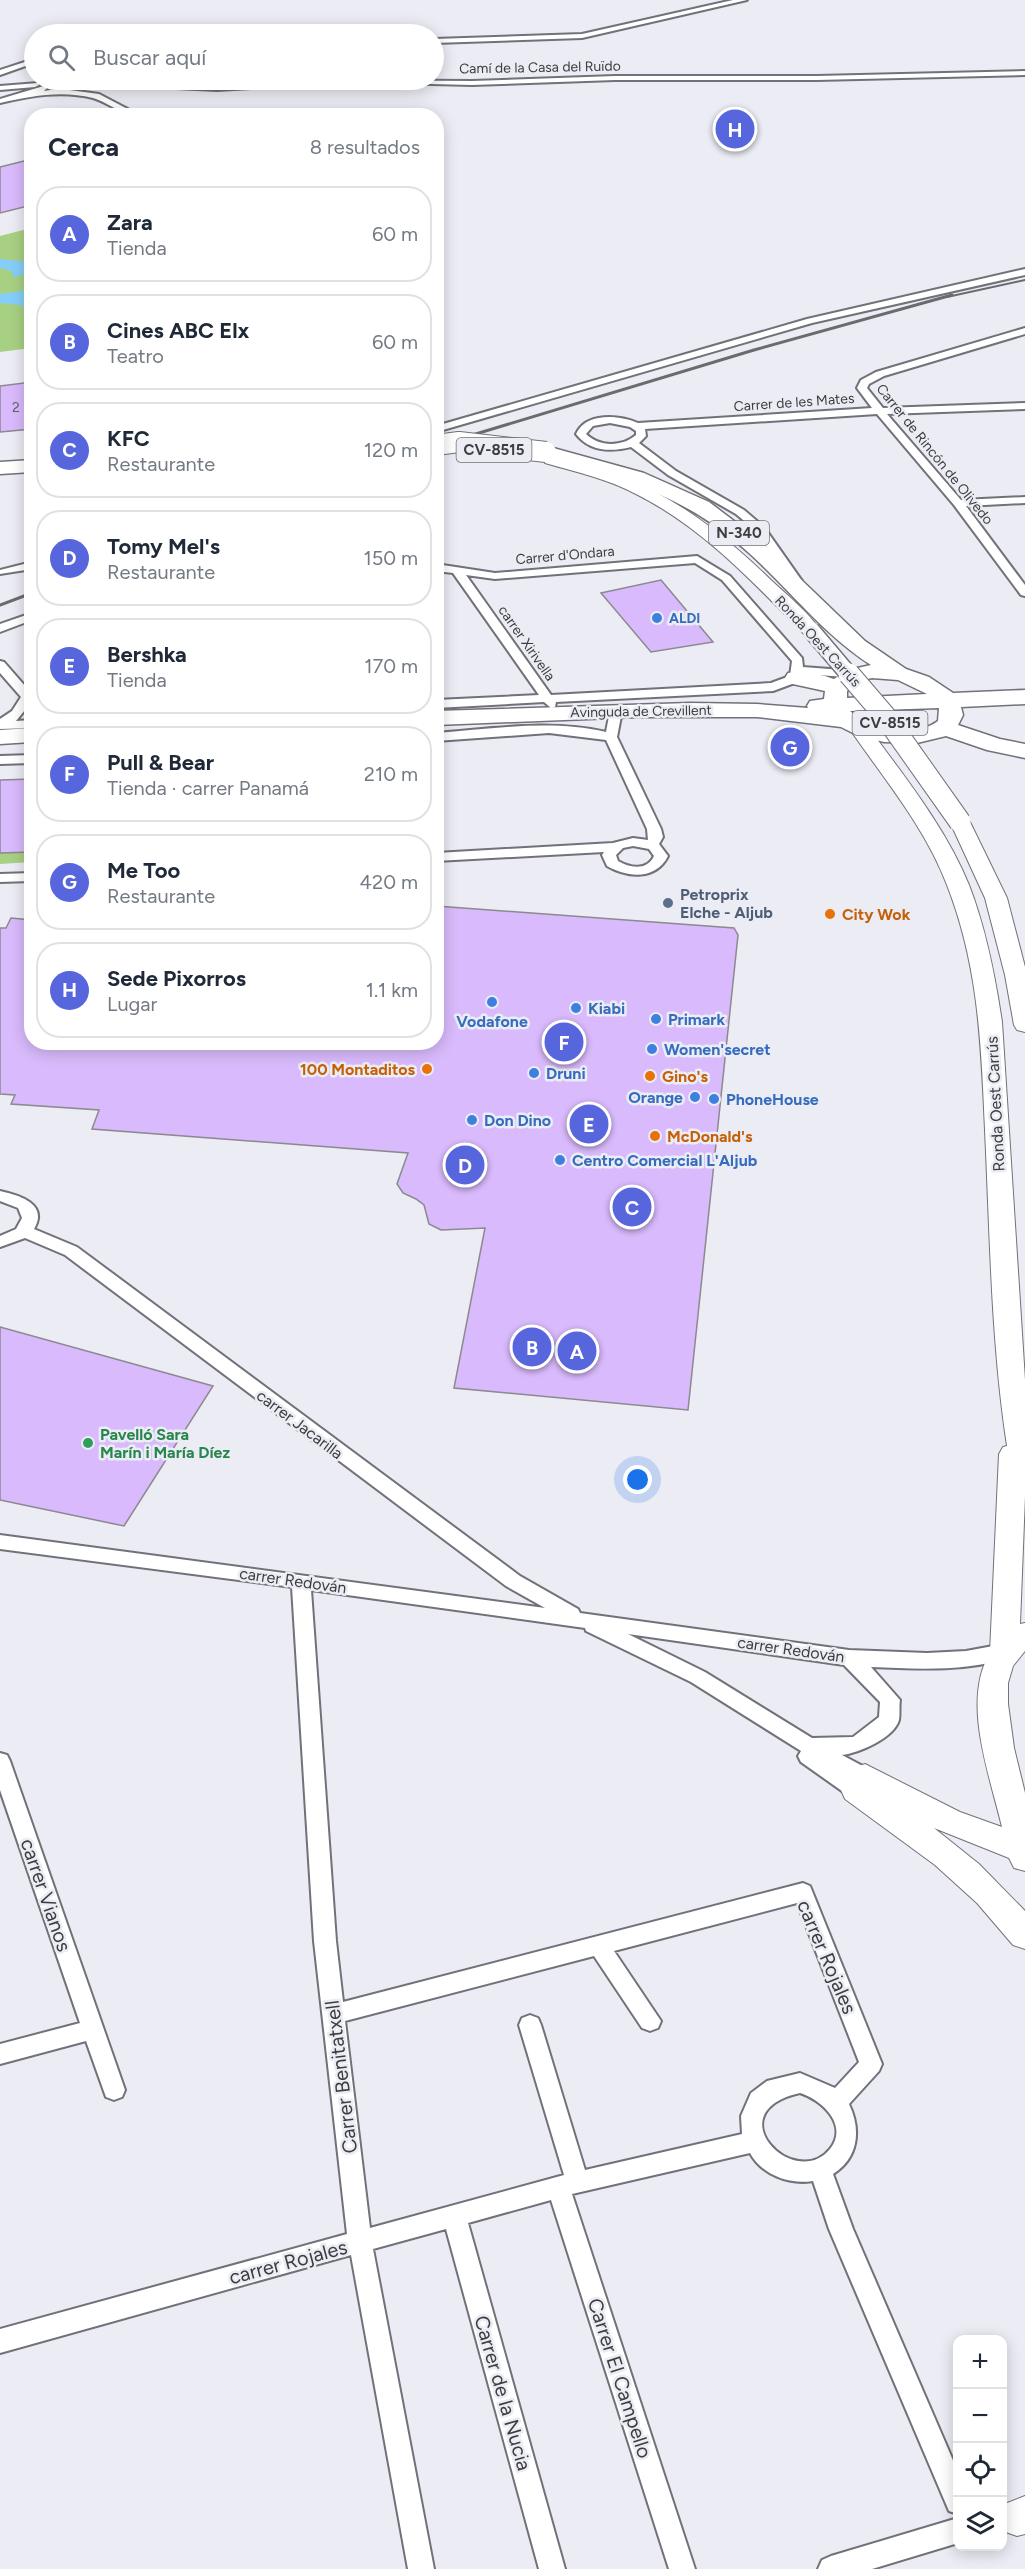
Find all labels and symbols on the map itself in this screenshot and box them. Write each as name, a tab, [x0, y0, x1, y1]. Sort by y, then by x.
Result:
street label: Camí de la Casa del Ruïdo	[459, 58, 621, 77]
pin: H	[716, 106, 754, 152]
street label: Carrer de Rincón de Olivedo	[873, 380, 997, 528]
street label: Carrer de les Mates	[733, 390, 855, 415]
house number: 2	[12, 399, 20, 416]
road number: CV-8515	[456, 438, 532, 462]
road number: N-340	[709, 521, 769, 545]
street label: Carrer d'Ondara	[515, 543, 615, 568]
street label: Ronda Oest Carrús	[771, 592, 864, 690]
street label: carrer Xirivella	[494, 602, 559, 684]
place label: ALDI	[669, 610, 700, 627]
marker: ALDI	[650, 611, 664, 625]
street label: Avinguda de Crevillent	[570, 702, 712, 721]
road number: CV-8515	[852, 711, 928, 735]
pin: G	[770, 724, 810, 770]
place label: Petroprix Elche - Aljub	[680, 885, 773, 922]
marker: Petroprix Elche - Aljub	[661, 896, 675, 910]
place label: City Wok	[842, 905, 911, 924]
marker: City Wok	[823, 907, 837, 921]
marker: Vodafone	[485, 995, 499, 1009]
place label: Kiabi	[588, 999, 625, 1018]
marker: Kiabi	[569, 1001, 583, 1015]
place label: Primark	[668, 1010, 725, 1029]
place label: Vodafone	[456, 1012, 528, 1031]
marker: Primark	[649, 1012, 663, 1026]
pin: F	[544, 1020, 584, 1064]
street label: Ronda Oest Carrús	[982, 1036, 1009, 1172]
place label: Women'secret	[664, 1040, 771, 1059]
marker: Women'secret	[645, 1042, 659, 1056]
place label: 100 Montaditos	[300, 1060, 416, 1079]
marker: 100 Montaditos	[420, 1062, 434, 1076]
place label: Druni	[546, 1064, 586, 1083]
marker: Druni	[527, 1066, 541, 1080]
place label: Gino's	[662, 1067, 708, 1086]
marker: Gino's	[643, 1069, 657, 1083]
place label: Orange	[628, 1088, 683, 1107]
marker: Orange	[688, 1090, 702, 1104]
place label: PhoneHouse	[726, 1090, 819, 1109]
marker: PhoneHouse	[707, 1092, 721, 1106]
pin: E	[570, 1102, 608, 1146]
place label: Don Dino	[484, 1111, 551, 1130]
marker: Don Dino	[465, 1113, 479, 1127]
place label: McDonald's	[667, 1127, 753, 1146]
marker: McDonald's	[648, 1129, 662, 1143]
pin: D	[446, 1142, 484, 1188]
place label: Centro Comercial L'Aljub	[572, 1151, 758, 1170]
marker: Centro Comercial L'Aljub	[553, 1153, 567, 1167]
pin: C	[612, 1184, 652, 1230]
pin: B	[512, 1324, 552, 1370]
pin: A	[558, 1328, 596, 1374]
street label: carrer Jacarilla	[253, 1386, 347, 1463]
place label: Pavelló Sara Marín i María Díez	[100, 1425, 230, 1462]
marker: Pavelló Sara Marín i María Díez	[81, 1436, 95, 1450]
your location	[623, 1465, 652, 1494]
street label: carrer Redován	[238, 1564, 348, 1597]
street label: carrer Redován	[736, 1633, 846, 1666]
street label: carrer Vianos	[15, 1835, 77, 1955]
street label: carrer Rojales	[792, 1896, 862, 2018]
street label: Carrer Benitatxell	[320, 1999, 362, 2155]
street label: carrer Rojales	[226, 2235, 350, 2289]
street label: Carrer El Campello	[583, 2295, 657, 2461]
street label: Carrer de la Nucia	[469, 2313, 537, 2473]

